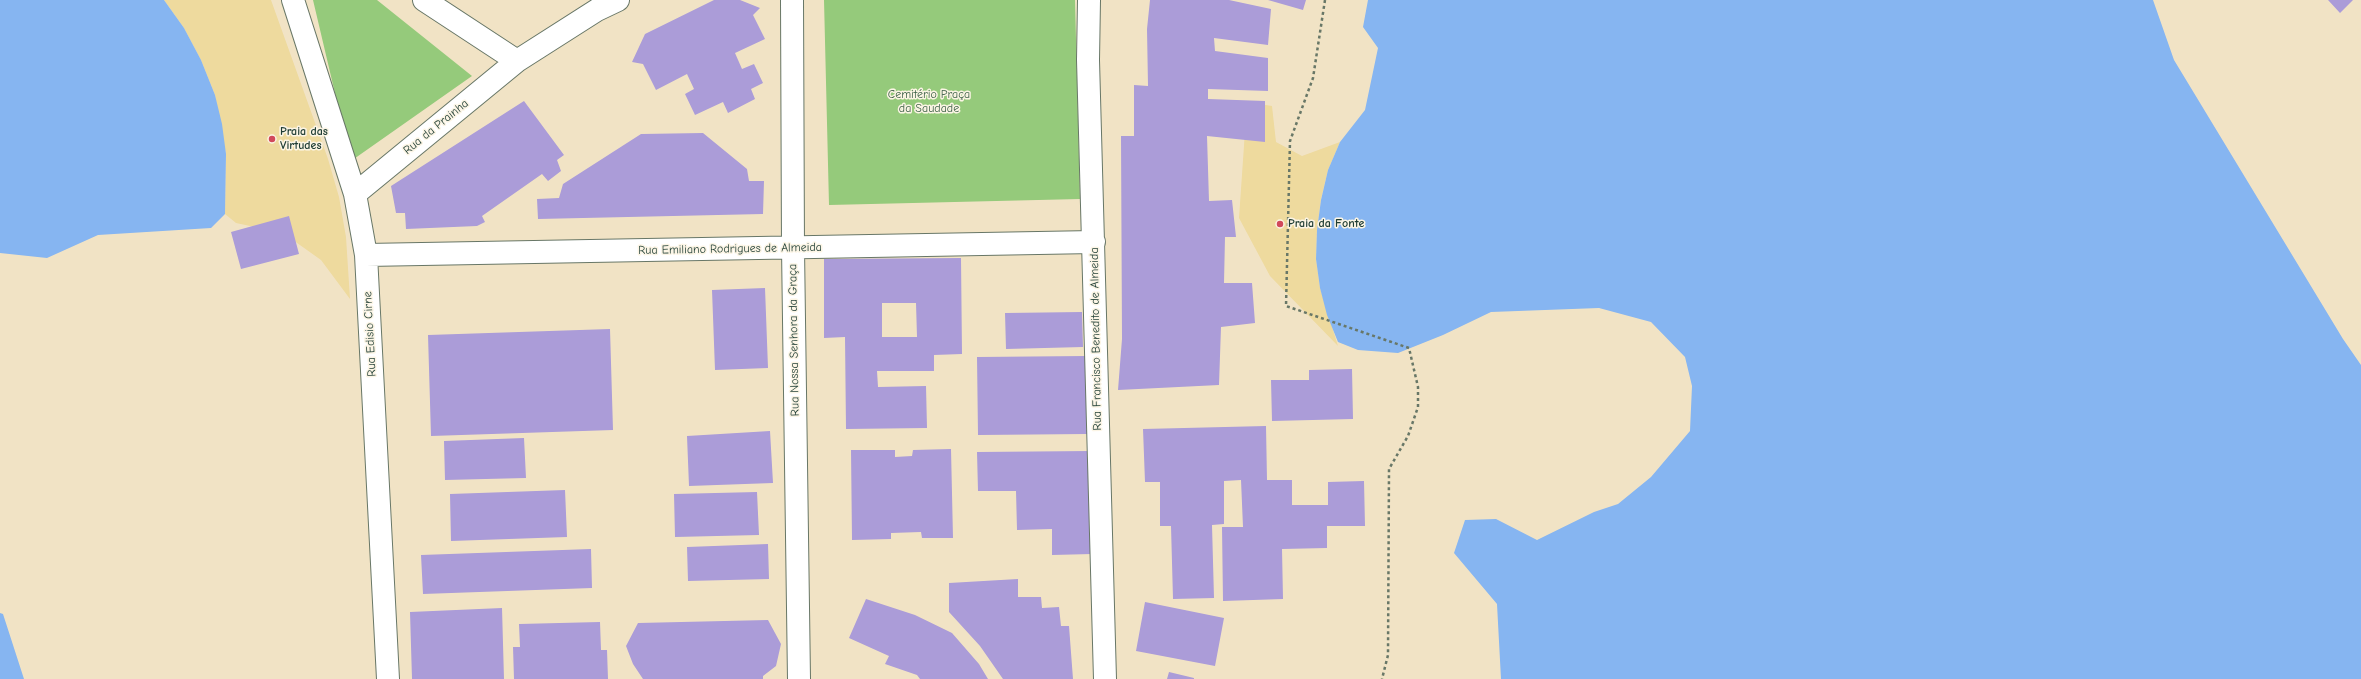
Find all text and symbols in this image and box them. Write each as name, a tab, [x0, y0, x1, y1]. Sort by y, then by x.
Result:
park label: Cemitério Praça da Saudade	[888, 88, 970, 116]
street label: Rua da Prainha	[401, 96, 471, 158]
place label: Praia das Virtudes	[280, 125, 328, 153]
marker: Praia das Virtudes	[267, 134, 277, 144]
place label: Praia da Fonte	[1288, 217, 1364, 231]
marker: Praia da Fonte	[1275, 219, 1285, 229]
street label: Rua Emiliano Rodrigues de Almeida	[638, 240, 822, 258]
street label: Rua Francisco Benedito de Almeida	[1087, 247, 1105, 431]
street label: Rua Nossa Senhora da Graça	[785, 264, 803, 416]
street label: Rua Edisio Cirne	[361, 291, 379, 377]

